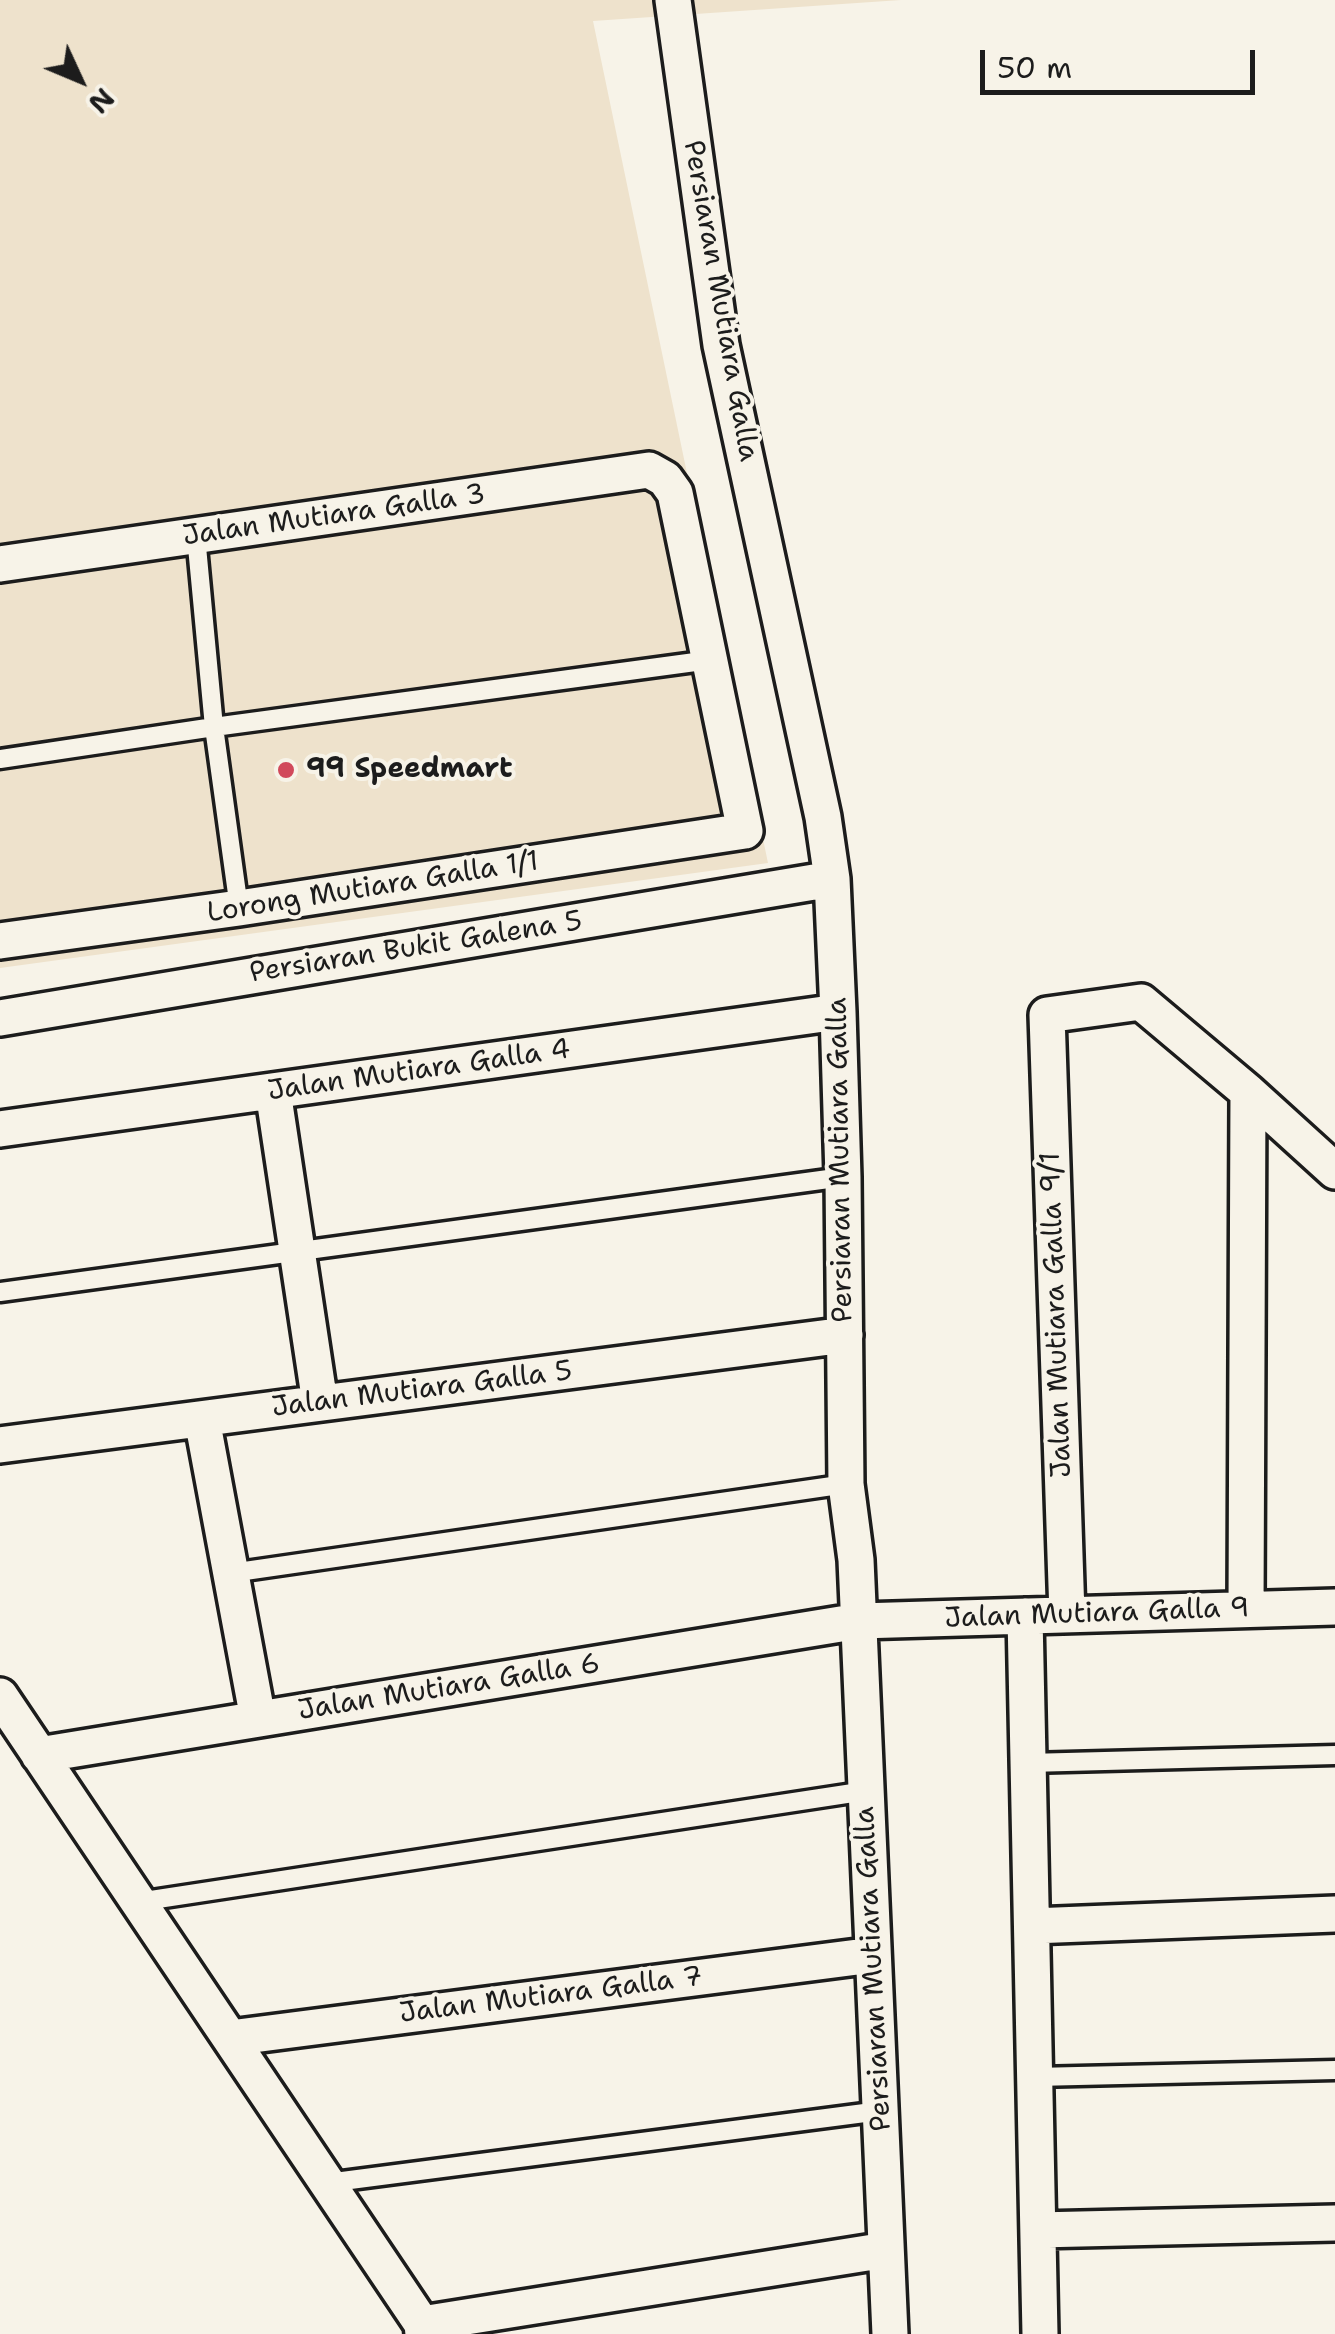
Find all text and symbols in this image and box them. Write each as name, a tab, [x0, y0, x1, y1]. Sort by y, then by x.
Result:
north arrow	[30, 30, 130, 130]
scale bar	[985, 30, 1260, 92]
text: 50 m	[997, 47, 1072, 88]
text: N	[80, 80, 123, 122]
street label: Persiaran Mutiara Galla	[675, 138, 765, 464]
street label: Jalan Mutiara Galla 3	[181, 478, 487, 554]
place label: 99 Speedmart	[306, 753, 513, 787]
marker: 99 Speedmart	[275, 759, 297, 781]
street label: Lorong Mutiara Galla 1/1	[205, 845, 541, 931]
street label: Persiaran Bukit Galena 5	[247, 905, 585, 991]
street label: Persiaran Mutiara Galla	[821, 997, 861, 1323]
street label: Jalan Mutiara Galla 4	[266, 1033, 572, 1109]
street label: Jalan Mutiara Galla 9/1	[1035, 1151, 1079, 1479]
street label: Jalan Mutiara Galla 5	[270, 1355, 574, 1425]
street label: Jalan Mutiara Galla 9	[944, 1592, 1250, 1636]
street label: Jalan Mutiara Galla 6	[296, 1648, 602, 1728]
street label: Persiaran Mutiara Galla	[849, 1806, 899, 2132]
street label: Jalan Mutiara Galla 7	[398, 1961, 704, 2031]

